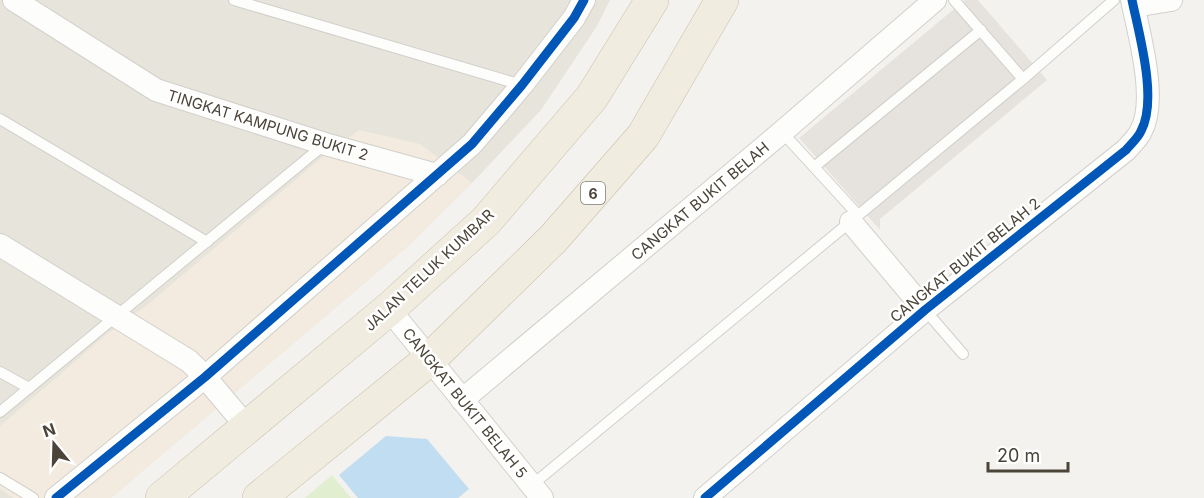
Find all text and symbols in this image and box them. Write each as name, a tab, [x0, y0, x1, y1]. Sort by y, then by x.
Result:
street label: TINGKAT KAMPUNG BUKIT 2	[165, 85, 371, 165]
street label: CANGKAT BUKIT BELAH	[627, 138, 773, 264]
road number: 6	[581, 182, 605, 204]
street label: CANGKAT BUKIT BELAH 2	[886, 194, 1044, 326]
street label: JALAN TELUK KUMBAR	[360, 205, 498, 335]
street label: CANGKAT BUKIT BELAH 5	[399, 324, 531, 482]
north arrow	[24, 414, 84, 474]
text: N	[40, 418, 58, 441]
scale bar	[988, 435, 1068, 473]
text: 20 m	[997, 445, 1040, 466]

